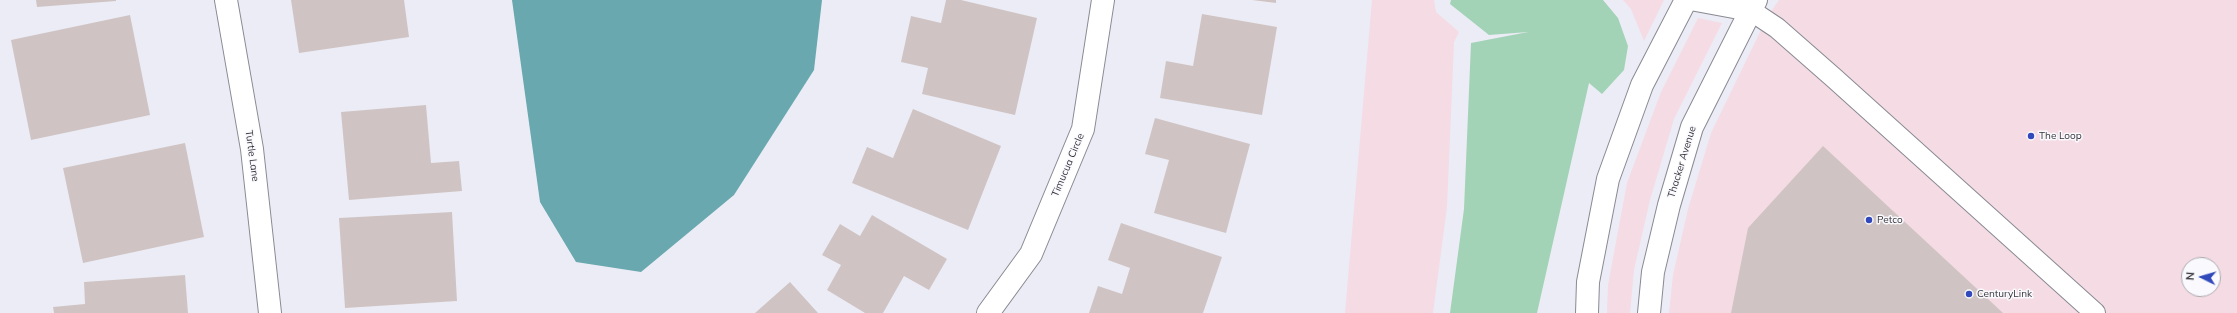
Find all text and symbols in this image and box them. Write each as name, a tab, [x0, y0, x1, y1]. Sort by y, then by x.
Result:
street label: Thacker Avenue	[1665, 125, 1699, 199]
street label: Turtle Lane	[242, 130, 262, 182]
place label: The Loop	[2039, 130, 2082, 142]
street label: Timucua Circle	[1049, 131, 1087, 199]
marker: The Loop	[2026, 131, 2036, 141]
place label: Petco	[1877, 214, 1903, 226]
marker: Petco	[1864, 215, 1874, 225]
north arrow	[2181, 257, 2221, 297]
text: N	[2183, 271, 2197, 281]
place label: CenturyLink	[1977, 288, 2032, 300]
marker: CenturyLink	[1964, 289, 1974, 299]

